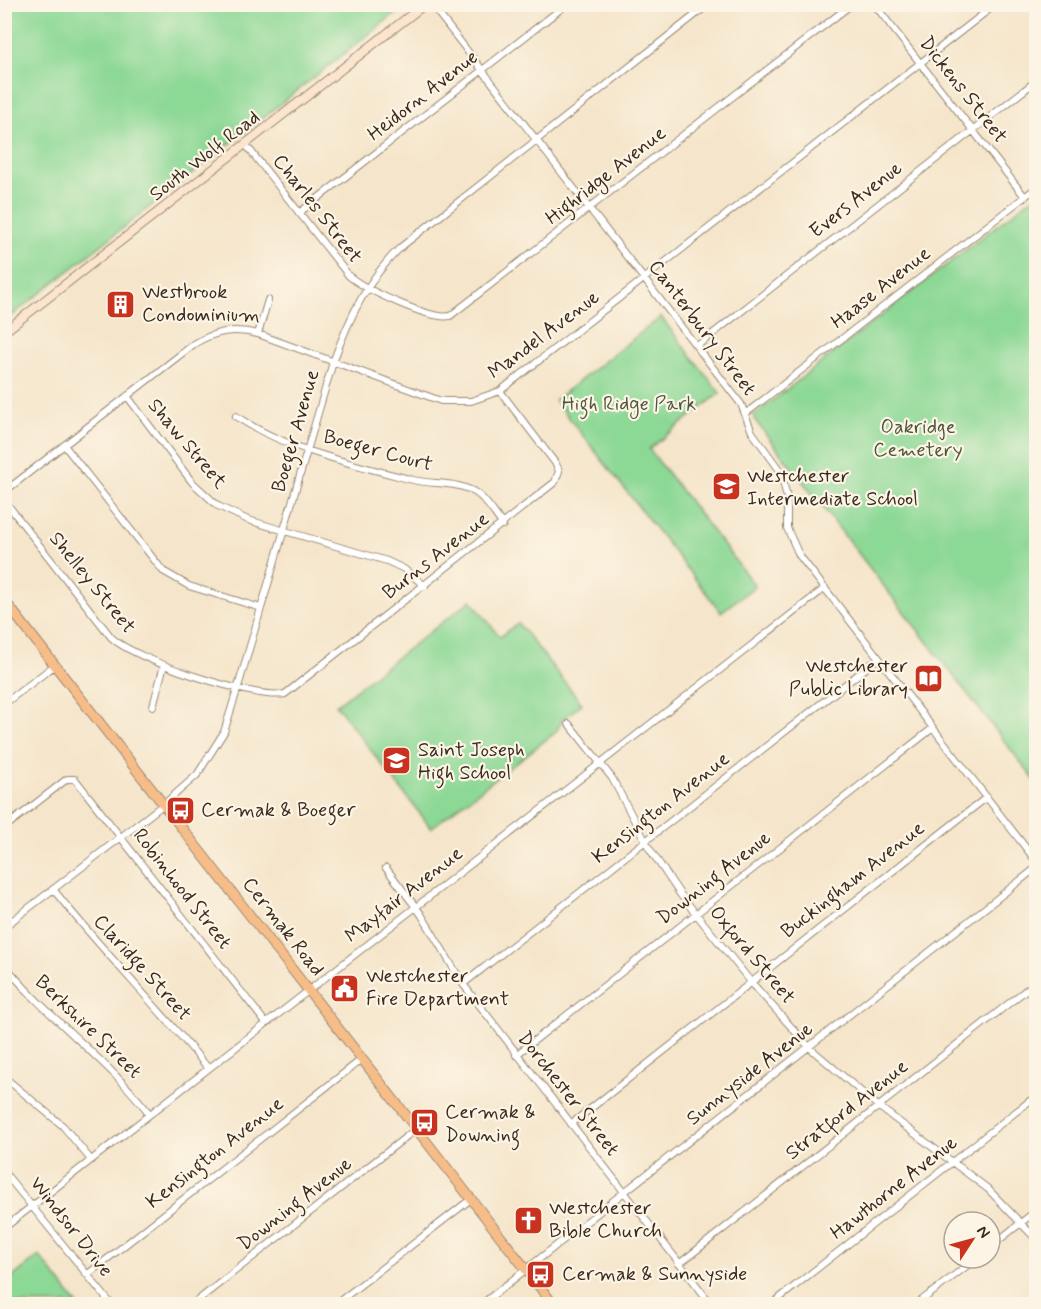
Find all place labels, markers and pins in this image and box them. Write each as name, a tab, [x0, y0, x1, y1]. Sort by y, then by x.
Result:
place label: Westbrook Condominium	[142, 279, 260, 329]
building icon: Westbrook Condominium	[105, 288, 137, 320]
place label: Westchester Intermediate School	[747, 463, 918, 513]
school or university icon: Westchester Intermediate School	[710, 471, 742, 503]
place label: Westchester Public Library	[789, 653, 908, 703]
library icon: Westchester Public Library	[913, 662, 945, 694]
place label: Saint Joseph High School	[418, 737, 525, 789]
school or university icon: Saint Joseph High School	[381, 745, 413, 777]
bus stop icon: Cermak & Boeger	[164, 794, 196, 826]
place label: Cermak & Boeger	[201, 797, 356, 826]
place label: Westchester Fire Department	[366, 963, 509, 1013]
public building icon: Westchester Fire Department	[329, 972, 361, 1004]
place label: Cermak & Downing	[445, 1099, 536, 1151]
bus stop icon: Cermak & Downing	[408, 1107, 440, 1139]
place label: Westchester Bible Church	[549, 1195, 662, 1245]
church icon: Westchester Bible Church	[512, 1204, 544, 1236]
bus stop icon: Cermak & Sunnyside	[525, 1258, 557, 1290]
place label: Cermak & Sunnyside	[562, 1261, 747, 1288]

